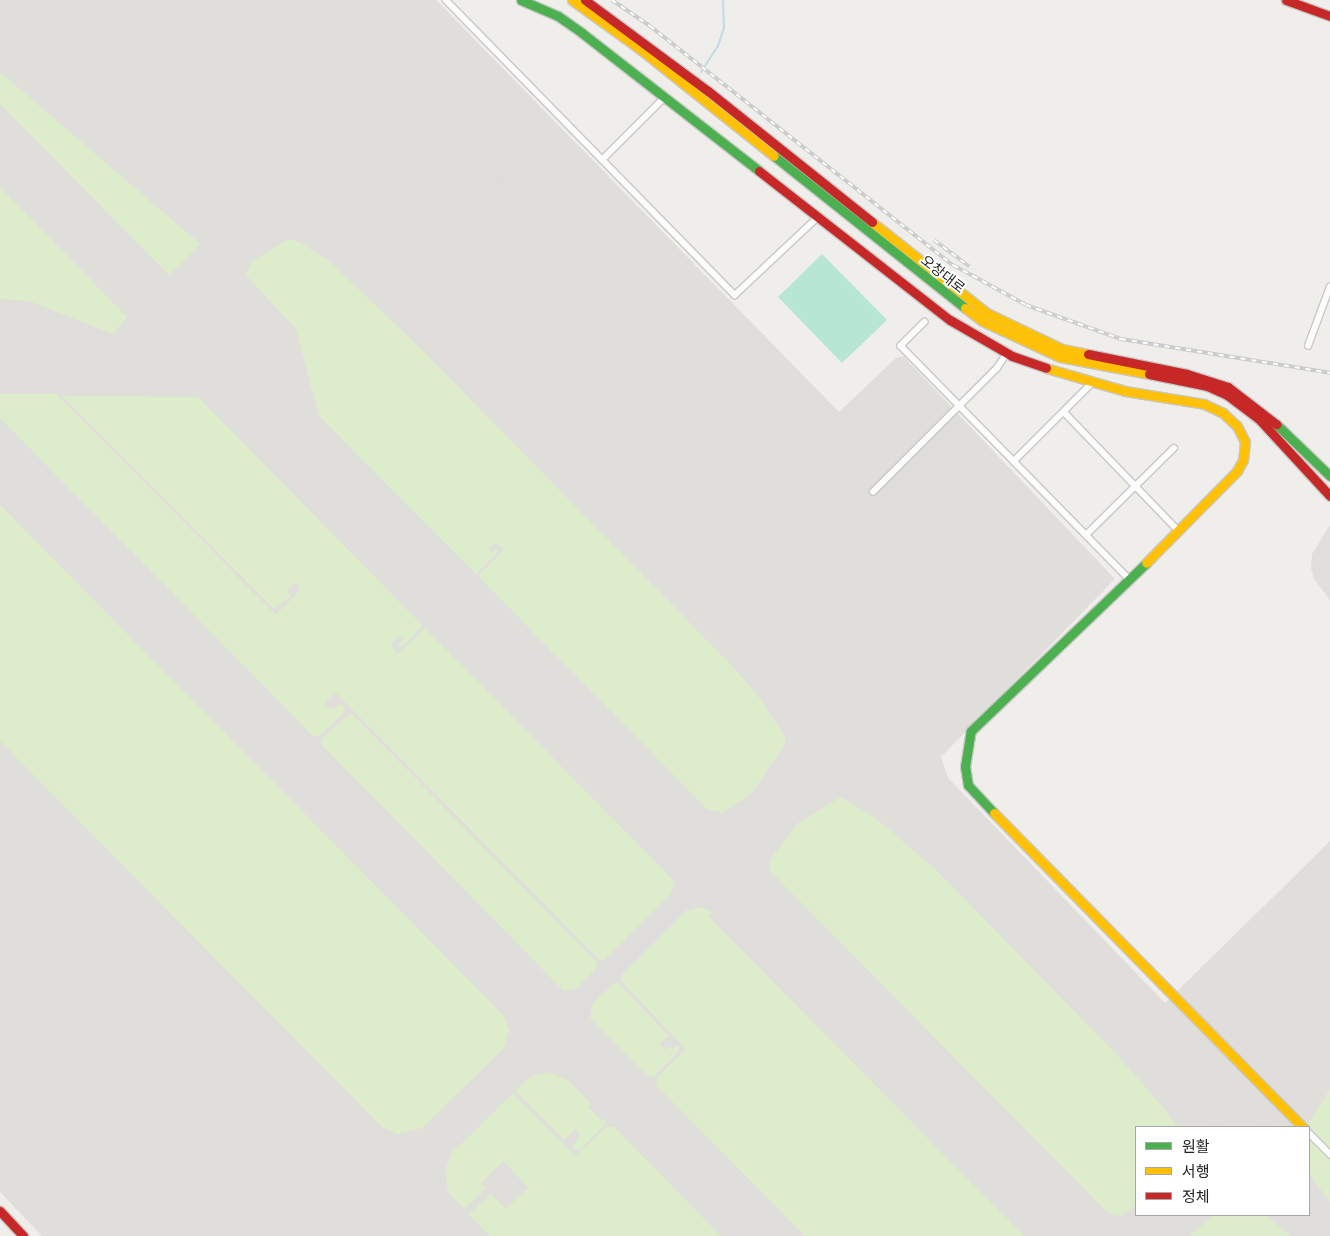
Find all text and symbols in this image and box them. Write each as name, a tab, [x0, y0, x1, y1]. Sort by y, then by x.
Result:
street label: 오창대로	[918, 252, 968, 296]
legend	[1135, 1126, 1310, 1216]
text: 원활	[1182, 1137, 1210, 1157]
text: 서행	[1182, 1162, 1210, 1182]
text: 정체	[1182, 1187, 1210, 1207]

